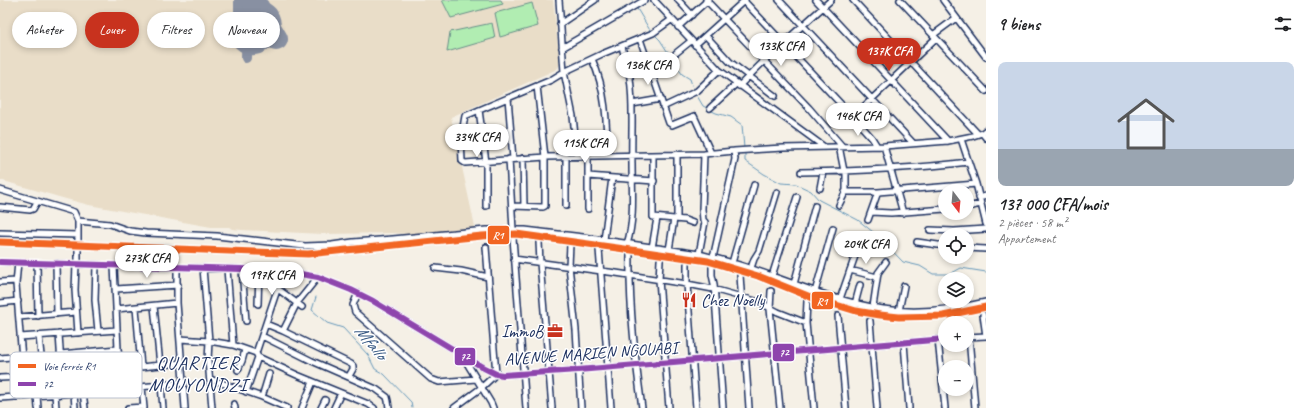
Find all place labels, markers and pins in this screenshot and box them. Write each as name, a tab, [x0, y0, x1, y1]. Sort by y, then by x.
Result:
pin: 133K CFA	[740, 33, 822, 67]
pin: 137K CFA	[848, 38, 930, 72]
pin: 136K CFA	[607, 52, 689, 86]
pin: 146K CFA	[817, 103, 899, 137]
pin: 334K CFA	[436, 124, 518, 158]
pin: 115K CFA	[544, 130, 626, 164]
pin: 204K CFA	[825, 231, 907, 265]
pin: 273K CFA	[106, 245, 188, 279]
pin: 197K CFA	[231, 262, 313, 296]
place label: Chez Noelly	[701, 290, 766, 311]
restaurant icon: Chez Noelly	[680, 291, 698, 309]
place label: ImmoB	[501, 321, 544, 342]
office icon: ImmoB	[546, 322, 564, 340]

